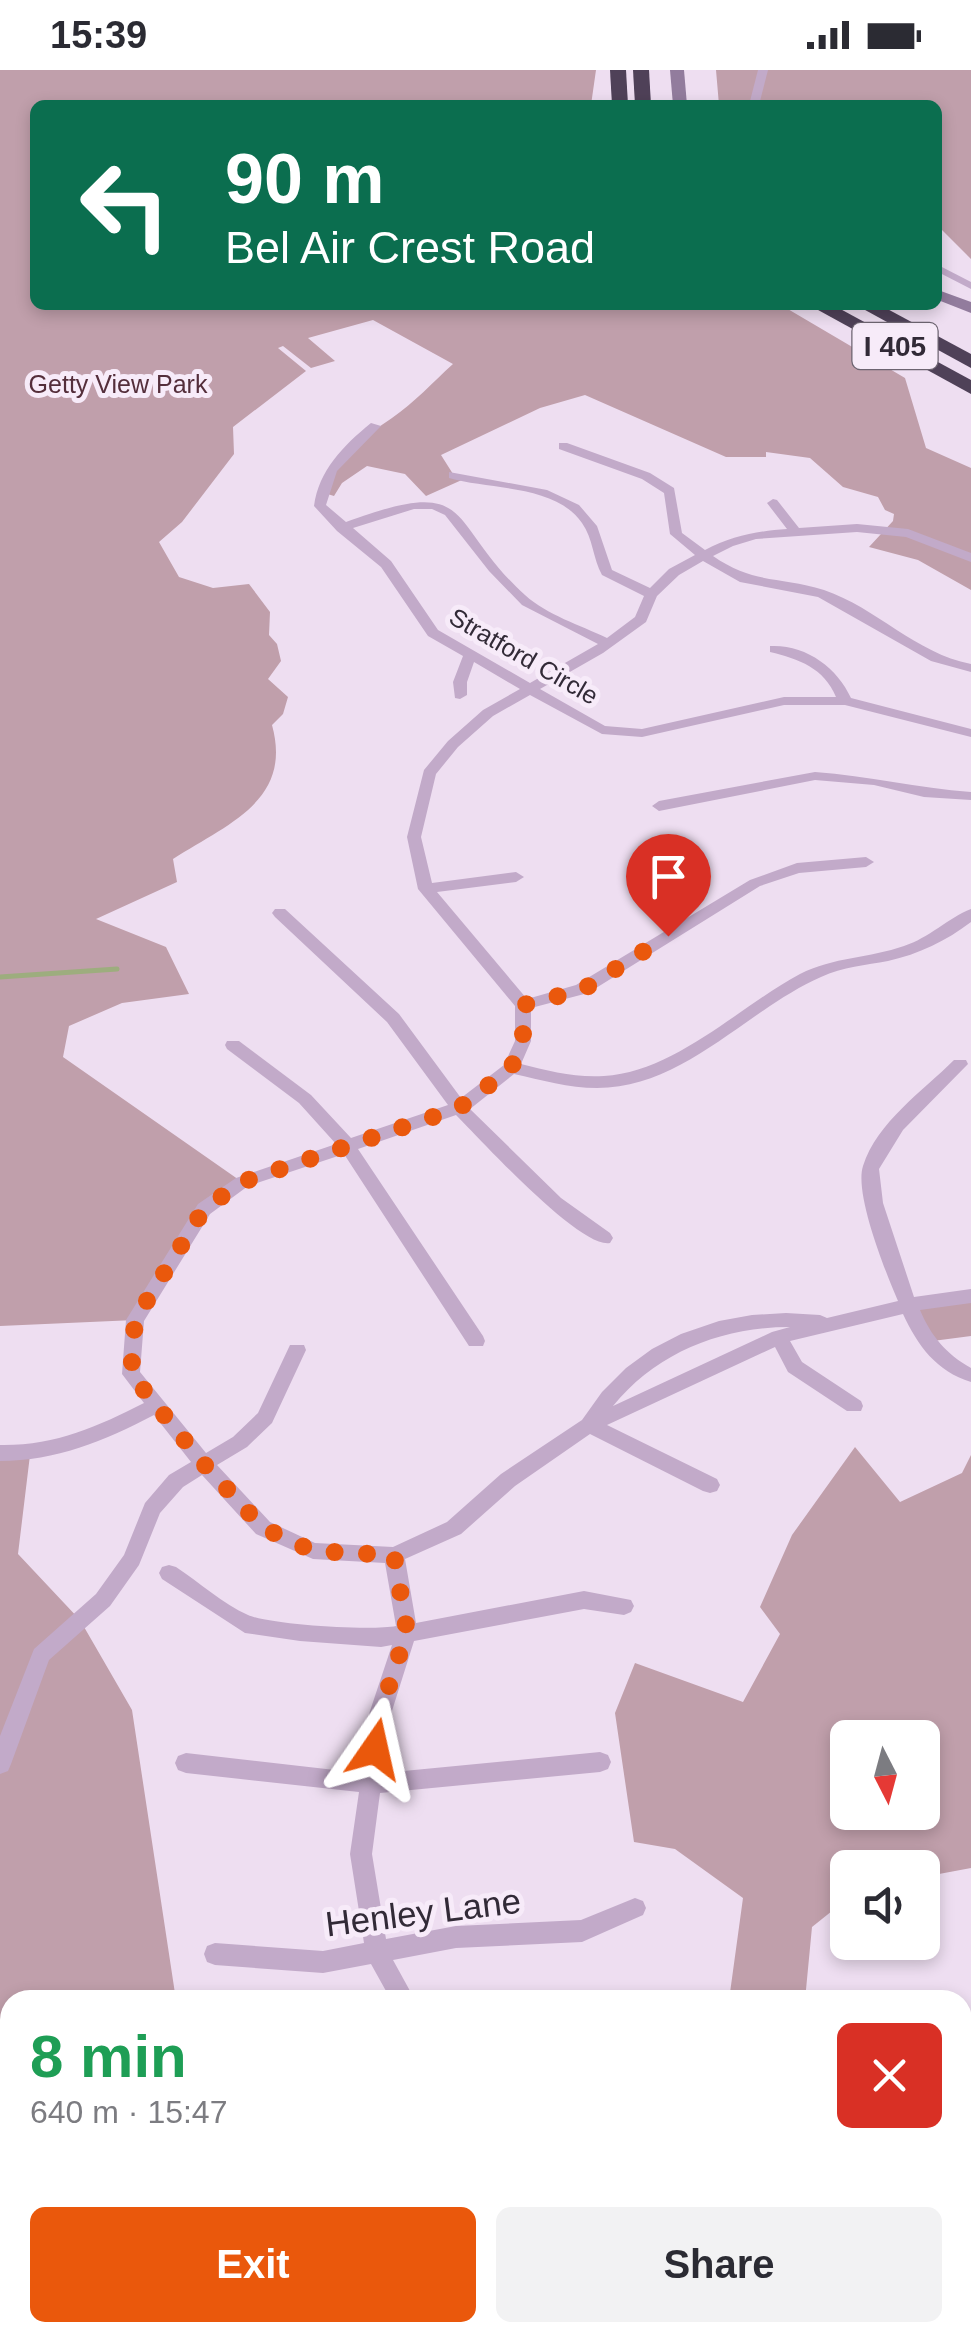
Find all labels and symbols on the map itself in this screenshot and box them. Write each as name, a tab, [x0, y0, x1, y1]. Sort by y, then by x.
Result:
road number: I 405	[852, 323, 938, 369]
park label: Getty View Park	[29, 370, 208, 398]
street label: Stratford Circle	[445, 602, 603, 710]
pin	[626, 834, 711, 937]
position arrow	[323, 1697, 427, 1801]
north arrow	[830, 1720, 940, 1830]
street label: Henley Lane	[323, 1881, 523, 1943]

